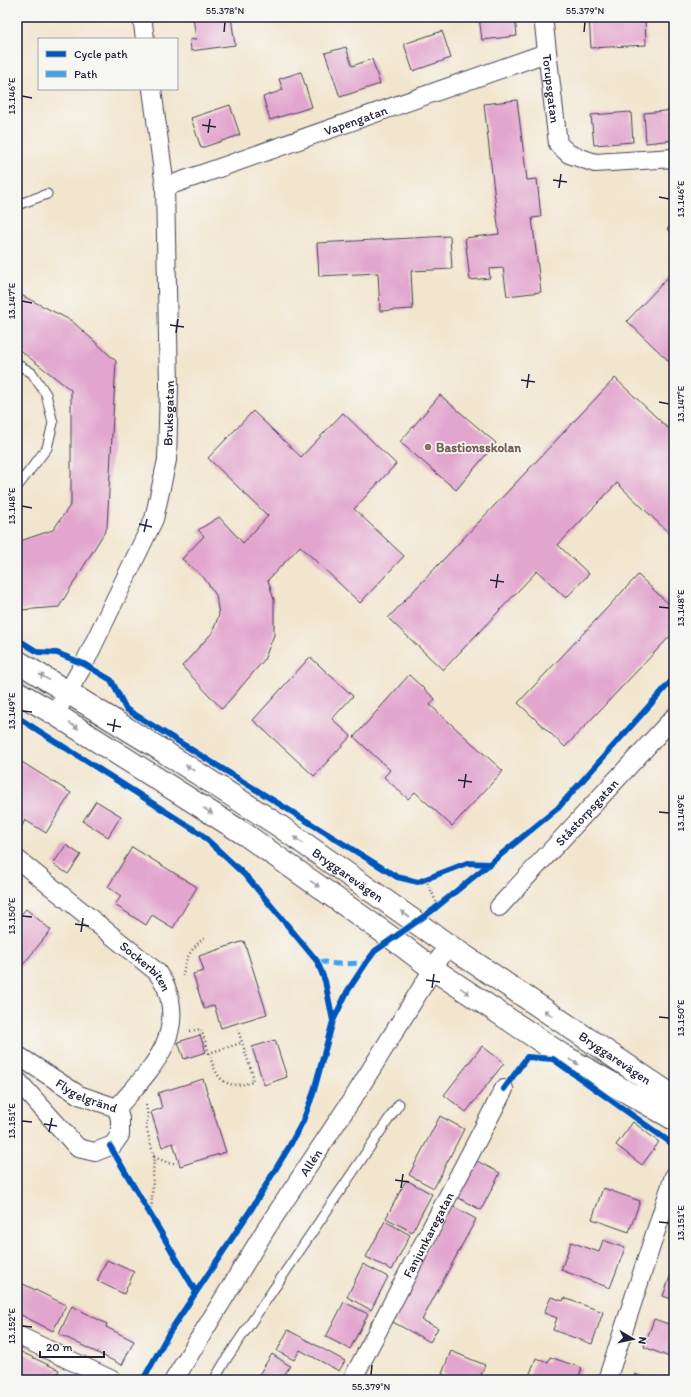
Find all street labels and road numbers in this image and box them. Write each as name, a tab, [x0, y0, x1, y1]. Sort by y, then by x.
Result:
street label: Torupsgatan	[540, 53, 563, 125]
street label: Vapengatan	[322, 102, 389, 138]
street label: Bruksgatan	[160, 380, 177, 446]
street label: Ståstorpsgatan	[552, 775, 621, 849]
street label: Bryggarevägen	[310, 844, 387, 905]
street label: Sockerbiten	[117, 938, 175, 994]
street label: Bryggarevägen	[576, 1028, 654, 1087]
street label: Flygelgränd	[53, 1075, 119, 1115]
street label: Allén	[296, 1145, 325, 1179]
street label: Fanjunkaregatan	[399, 1189, 456, 1280]

